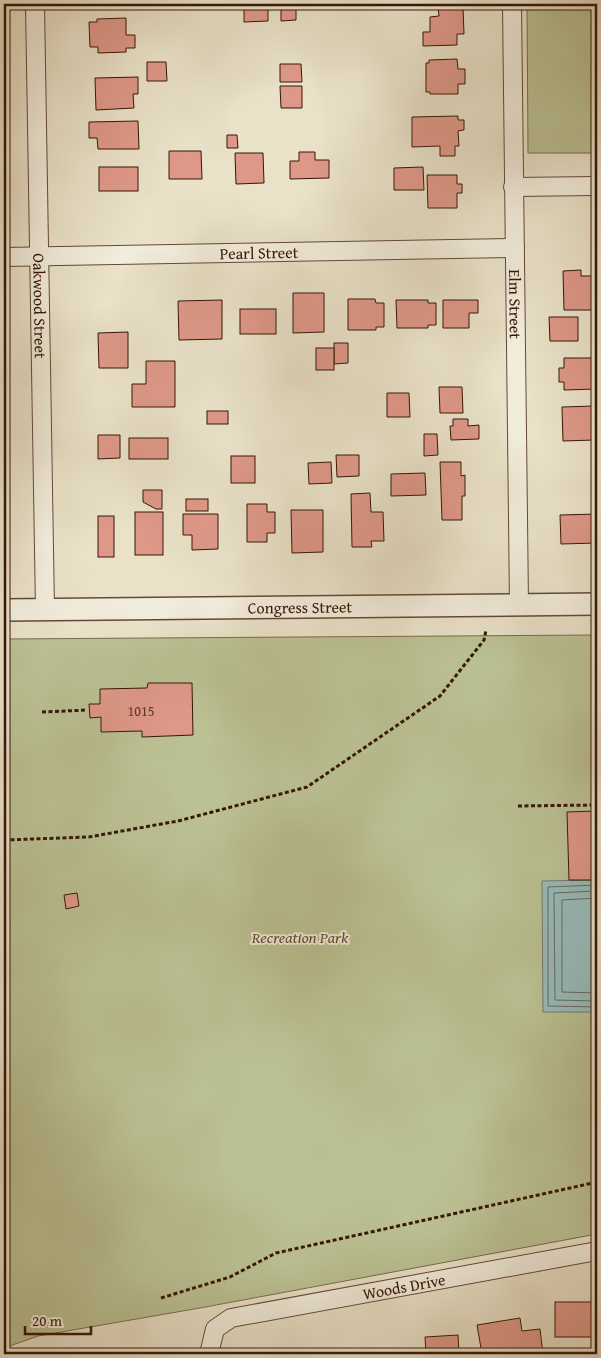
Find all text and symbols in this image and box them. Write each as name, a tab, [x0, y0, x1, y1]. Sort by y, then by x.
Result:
street label: Pearl Street	[219, 240, 299, 265]
street label: Oakwood Street	[27, 253, 53, 359]
street label: Elm Street	[503, 269, 528, 339]
street label: Congress Street	[248, 594, 353, 620]
house number: 1015	[128, 701, 154, 721]
park label: Recreation Park	[251, 925, 349, 949]
street label: Woods Drive	[361, 1267, 447, 1306]
scale bar	[25, 1303, 91, 1335]
text: 20 m	[32, 1310, 63, 1331]

